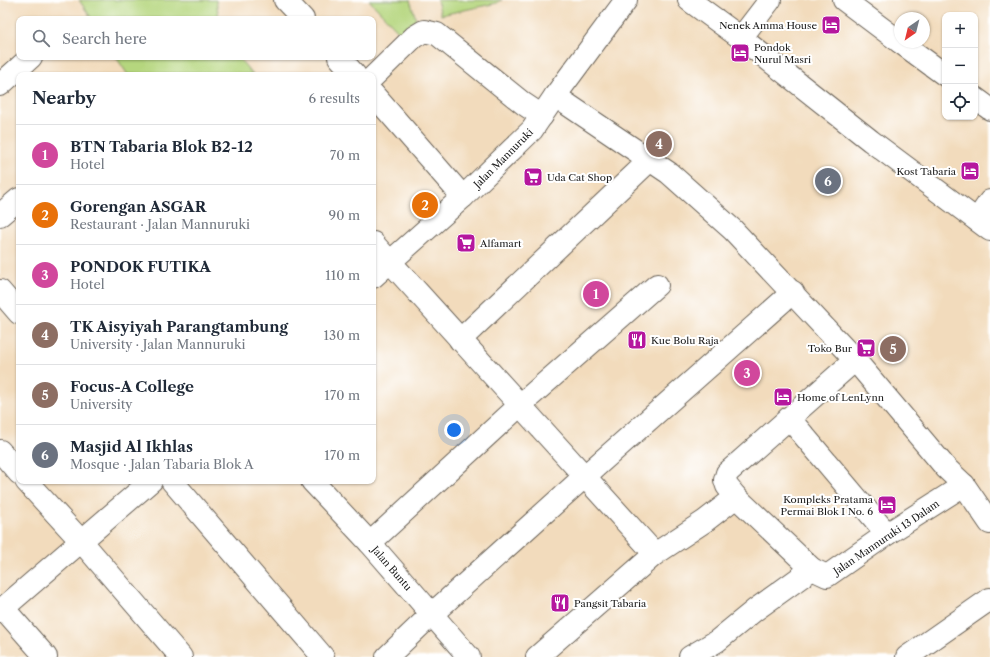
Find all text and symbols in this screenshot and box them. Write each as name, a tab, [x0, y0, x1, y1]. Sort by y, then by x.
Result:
north arrow	[894, 12, 930, 48]
map controls	[942, 12, 978, 120]
button: +	[942, 12, 978, 48]
hotel icon: Nenek Amma House	[820, 14, 842, 36]
search box	[16, 16, 376, 60]
place label: Nenek Amma House	[719, 19, 817, 32]
icon: search	[30, 27, 52, 49]
text: Search here	[62, 29, 147, 48]
place label: Pondok Nurul Masri	[754, 41, 811, 66]
hotel icon: Pondok Nurul Masri	[729, 42, 751, 64]
button: −	[942, 48, 978, 84]
button: locate	[942, 84, 978, 120]
text: Nearby	[32, 88, 96, 108]
text: 6 results	[309, 90, 360, 106]
street label: Jalan Mannuruki	[469, 126, 536, 192]
pin: 4	[646, 129, 672, 159]
text: BTN Tabaria Blok B2-12	[70, 137, 253, 156]
text: 1	[42, 147, 48, 163]
text: 70 m	[330, 147, 360, 163]
text: Hotel	[70, 156, 105, 172]
hotel icon: Kost Tabaria	[959, 160, 981, 182]
place label: Kost Tabaria	[897, 165, 957, 178]
supermarket icon: Uda Cat Shop	[522, 166, 544, 188]
pin: 6	[815, 166, 841, 196]
place label: Uda Cat Shop	[547, 171, 612, 184]
pin: 2	[412, 190, 438, 220]
text: Gorengan ASGAR	[70, 197, 206, 216]
text: 2	[41, 207, 49, 223]
text: 90 m	[329, 207, 360, 223]
text: Restaurant · Jalan Mannuruki	[70, 216, 250, 232]
supermarket icon: Alfamart	[455, 232, 477, 254]
place label: Alfamart	[479, 237, 522, 250]
text: PONDOK FUTIKA	[70, 257, 211, 276]
text: 3	[41, 267, 49, 283]
text: 110 m	[325, 267, 360, 283]
text: Hotel	[70, 276, 105, 292]
pin: 1	[583, 279, 609, 309]
text: TK Aisyiyah Parangtambung	[70, 317, 288, 336]
text: 4	[41, 327, 49, 343]
text: 130 m	[324, 327, 360, 343]
restaurant icon: Kue Bolu Raja	[626, 329, 648, 351]
place label: Kue Bolu Raja	[651, 334, 720, 347]
pin: 5	[880, 334, 906, 364]
text: University · Jalan Mannuruki	[70, 336, 245, 352]
supermarket icon: Toko Bur	[855, 337, 877, 359]
place label: Toko Bur	[808, 342, 853, 355]
pin: 3	[734, 358, 760, 388]
text: Focus-A College	[70, 377, 194, 396]
hotel icon: Home of LenLynn	[772, 386, 794, 408]
text: 5	[41, 387, 49, 403]
text: 170 m	[324, 387, 360, 403]
place label: Home of LenLynn	[797, 391, 885, 404]
text: University	[70, 396, 133, 412]
your location	[444, 420, 464, 440]
text: Masjid Al Ikhlas	[70, 437, 193, 456]
text: 6	[41, 447, 49, 463]
text: 170 m	[324, 447, 360, 463]
text: Mosque · Jalan Tabaria Blok A	[70, 456, 254, 472]
place label: Kompleks Pratama Permai Blok I No. 6	[781, 493, 874, 518]
hotel icon: Kompleks Pratama Permai Blok I No. 6	[876, 494, 898, 516]
street label: Jalan Mannuruki 13 Dalam	[829, 497, 942, 579]
street label: Jalan Buntu	[367, 542, 415, 593]
restaurant icon: Pangsit Tabaria	[549, 592, 571, 614]
place label: Pangsit Tabaria	[574, 597, 647, 610]

